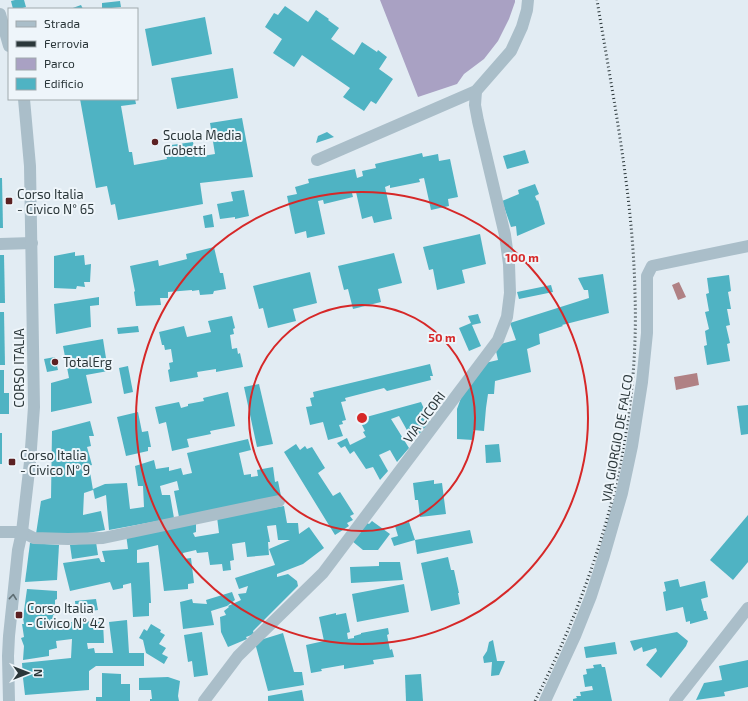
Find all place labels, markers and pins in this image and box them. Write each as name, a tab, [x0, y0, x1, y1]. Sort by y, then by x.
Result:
place label: Scuola Media Gobetti	[163, 127, 242, 158]
marker: Scuola Media Gobetti	[150, 137, 160, 147]
place label: Corso Italia - Civico N° 65	[17, 186, 94, 217]
marker: Corso Italia - Civico N° 65	[4, 196, 14, 206]
place label: TotalErg	[63, 354, 112, 370]
marker: TotalErg	[50, 357, 60, 367]
centre of rings	[355, 411, 369, 425]
place label: Corso Italia - Civico N° 9	[20, 447, 90, 478]
marker: Corso Italia - Civico N° 9	[7, 457, 17, 467]
place label: Corso Italia - Civico N° 42	[27, 600, 105, 631]
marker: Corso Italia - Civico N° 42	[14, 610, 24, 620]

